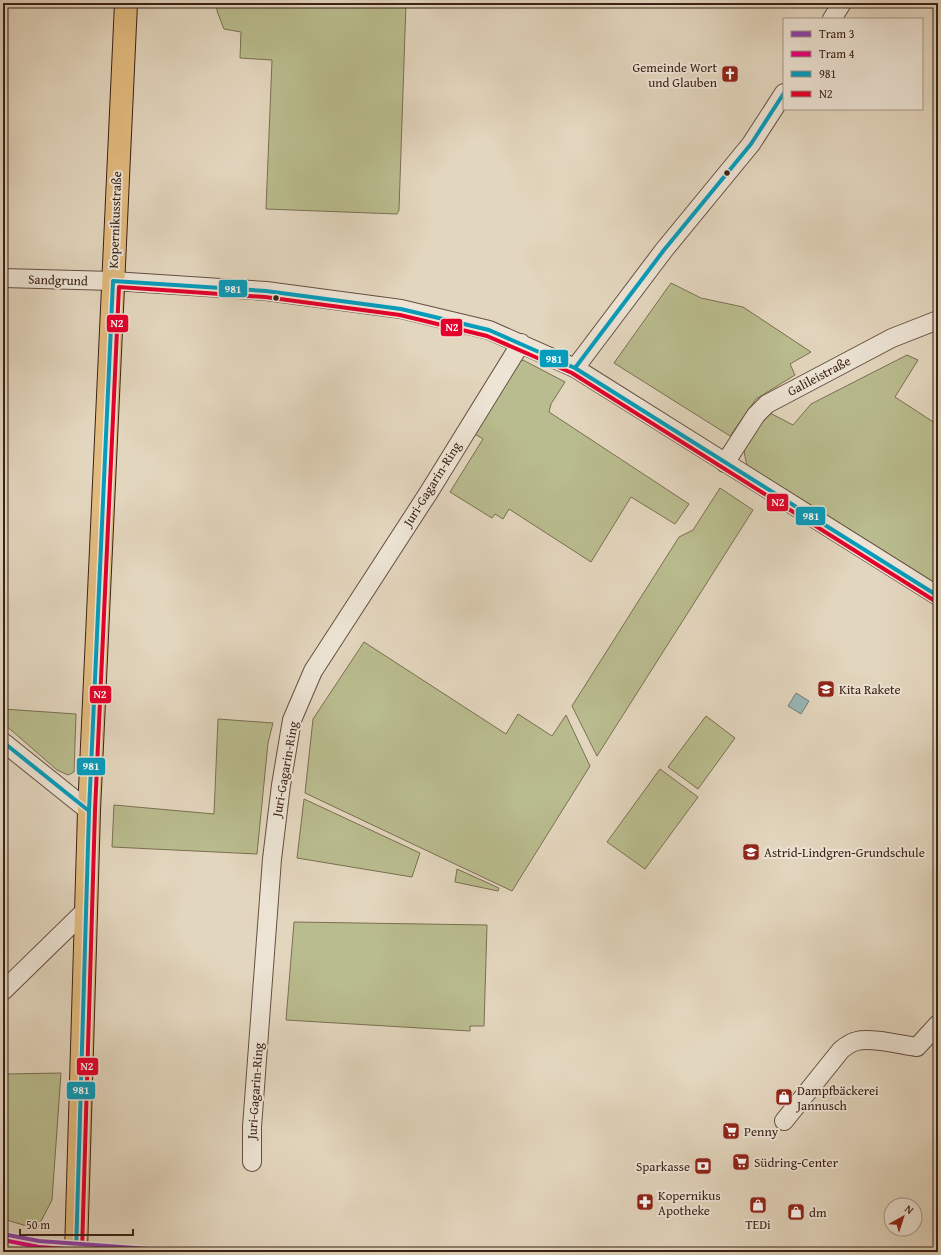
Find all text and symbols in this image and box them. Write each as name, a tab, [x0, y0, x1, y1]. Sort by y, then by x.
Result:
legend	[783, 18, 923, 110]
text: Tram 3	[819, 25, 855, 42]
text: Tram 4	[819, 45, 855, 62]
place label: Gemeinde Wort und Glauben	[633, 58, 718, 92]
church icon: Gemeinde Wort und Glauben	[720, 64, 740, 84]
text: 981	[819, 65, 837, 82]
text: N2	[819, 85, 833, 102]
unlabelled marker	[722, 168, 732, 178]
street label: Kopernikusstraße	[104, 171, 126, 269]
street label: Sandgrund	[28, 269, 88, 291]
line badge: 981	[218, 279, 248, 298]
text: 981	[224, 281, 242, 297]
unlabelled marker	[271, 293, 281, 303]
line badge: N2	[106, 314, 129, 333]
text: N2	[110, 315, 124, 331]
line badge: N2	[440, 318, 463, 337]
text: N2	[445, 319, 459, 335]
line badge: 981	[539, 349, 569, 368]
text: 981	[545, 351, 563, 367]
street label: Galileistraße	[784, 351, 854, 401]
street label: Juri-Gagarin-Ring	[397, 438, 466, 532]
line badge: N2	[766, 493, 789, 512]
text: N2	[771, 494, 785, 510]
line badge: 981	[795, 506, 826, 526]
text: 981	[802, 508, 820, 524]
school or university icon: Kita Rakete	[816, 679, 836, 699]
place label: Kita Rakete	[839, 680, 901, 699]
line badge: N2	[89, 685, 112, 704]
text: N2	[93, 686, 107, 702]
street label: Juri-Gagarin-Ring	[267, 719, 303, 820]
line badge: 981	[76, 757, 106, 776]
text: 981	[82, 758, 100, 774]
school or university icon: Astrid-Lindgren-Grundschule	[741, 842, 761, 862]
place label: Astrid-Lindgren-Grundschule	[764, 843, 925, 862]
street label: Juri-Gagarin-Ring	[242, 1042, 268, 1142]
line badge: N2	[76, 1057, 99, 1076]
text: N2	[80, 1058, 94, 1074]
line badge: 981	[66, 1081, 96, 1100]
place label: Dampfbäckerei Jannusch	[795, 1081, 879, 1115]
text: 981	[72, 1082, 90, 1098]
shop icon: Dampfbäckerei Jannusch	[774, 1087, 794, 1107]
supermarket icon: Penny	[721, 1121, 741, 1141]
place label: Penny	[744, 1122, 779, 1141]
supermarket icon: Südring-Center	[731, 1152, 751, 1172]
place label: Südring-Center	[754, 1153, 839, 1172]
bank icon: Sparkasse	[693, 1156, 713, 1176]
place label: Sparkasse	[636, 1157, 690, 1176]
place label: Kopernikus Apotheke	[658, 1186, 721, 1220]
pharmacy icon: Kopernikus Apotheke	[635, 1192, 655, 1212]
shop icon: TEDi	[748, 1195, 768, 1215]
north arrow	[883, 1197, 923, 1237]
text: N	[901, 1201, 918, 1218]
shop icon: dm	[786, 1202, 806, 1222]
place label: dm	[809, 1203, 827, 1222]
scale bar	[20, 1211, 133, 1237]
place label: TEDi	[745, 1215, 771, 1234]
text: 50 m	[26, 1216, 50, 1233]

